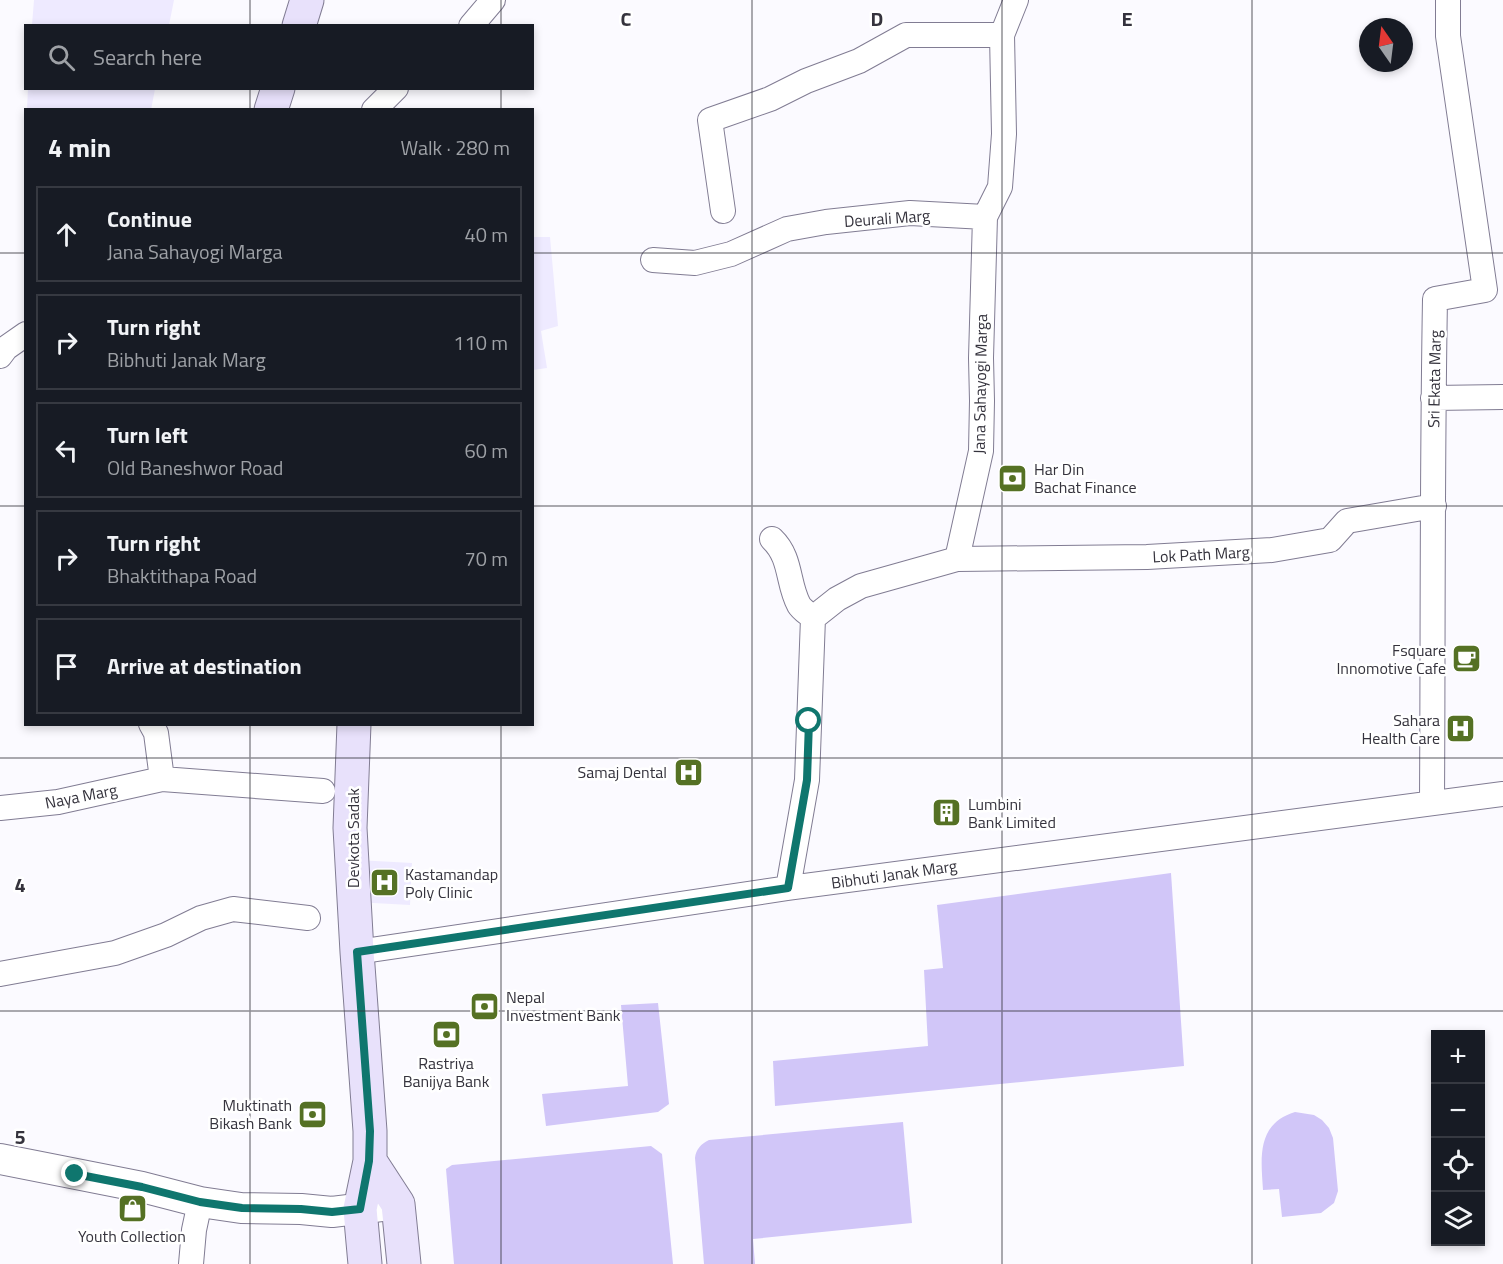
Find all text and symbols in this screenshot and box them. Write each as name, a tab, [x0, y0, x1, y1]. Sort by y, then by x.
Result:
text: C	[621, 3, 632, 34]
text: D	[871, 3, 883, 34]
text: E	[1121, 3, 1133, 34]
north arrow	[1359, 18, 1413, 72]
search box	[24, 24, 534, 90]
text: Search here	[93, 40, 202, 74]
icon: search	[45, 41, 78, 74]
text: 4 min	[48, 128, 111, 167]
text: Walk · 280 m	[401, 132, 510, 163]
text: Continue	[107, 202, 192, 236]
street label: Deurali Marg	[843, 203, 931, 233]
icon: ahead	[50, 218, 83, 251]
text: 40 m	[464, 219, 508, 250]
text: Jana Sahayogi Marga	[107, 236, 282, 267]
text: Turn right	[107, 310, 201, 344]
street label: Jana Sahayogi Marga	[967, 314, 993, 454]
icon: right	[50, 326, 83, 359]
text: 110 m	[453, 327, 508, 358]
street label: Sri Ekata Marg	[1421, 330, 1447, 428]
text: Bibhuti Janak Marg	[107, 344, 266, 375]
text: Turn left	[107, 418, 188, 452]
icon: left	[50, 434, 83, 467]
text: 60 m	[464, 435, 508, 466]
text: Old Baneshwor Road	[107, 452, 283, 483]
place label: Har Din Bachat Finance	[1034, 457, 1137, 499]
bank icon: Har Din Bachat Finance	[997, 462, 1029, 494]
text: Turn right	[107, 526, 201, 560]
street label: Lok Path Marg	[1152, 539, 1250, 569]
icon: right	[50, 542, 83, 575]
text: 70 m	[464, 543, 508, 574]
text: Bhaktithapa Road	[107, 560, 257, 591]
place label: Fsquare Innomotive Cafe	[1336, 638, 1446, 680]
cafe icon: Fsquare Innomotive Cafe	[1451, 643, 1483, 675]
text: Arrive at destination	[107, 649, 302, 683]
icon: arrive	[50, 650, 83, 683]
route start	[795, 707, 821, 733]
place label: Sahara Health Care	[1362, 708, 1440, 750]
hospital icon: Sahara Health Care	[1445, 713, 1477, 745]
hospital icon: Samaj Dental	[672, 756, 704, 788]
place label: Samaj Dental	[578, 760, 667, 784]
street label: Naya Marg	[43, 777, 119, 815]
street label: Devkota Sadak	[341, 788, 365, 888]
place label: Lumbini Bank Limited	[968, 792, 1056, 834]
building icon: Lumbini Bank Limited	[931, 797, 963, 829]
street label: Bibhuti Janak Marg	[829, 853, 959, 895]
place label: Kastamandap Poly Clinic	[405, 862, 498, 904]
hospital icon: Kastamandap Poly Clinic	[368, 867, 400, 899]
text: 4	[14, 869, 26, 900]
place label: Nepal Investment Bank	[506, 985, 621, 1027]
bank icon: Nepal Investment Bank	[469, 990, 501, 1022]
bank icon: Rastriya Banijya Bank	[430, 1019, 462, 1051]
map controls	[1431, 1030, 1485, 1246]
button: +	[1431, 1030, 1485, 1084]
place label: Rastriya Banijya Bank	[403, 1051, 490, 1093]
button: −	[1431, 1084, 1485, 1138]
place label: Muktinath Bikash Bank	[209, 1093, 292, 1135]
bank icon: Muktinath Bikash Bank	[297, 1098, 329, 1130]
text: 5	[14, 1121, 26, 1152]
button: locate	[1431, 1138, 1485, 1192]
route end	[61, 1160, 87, 1186]
shop icon: Youth Collection	[116, 1192, 148, 1224]
button: layers	[1431, 1192, 1485, 1246]
place label: Youth Collection	[78, 1224, 186, 1248]

